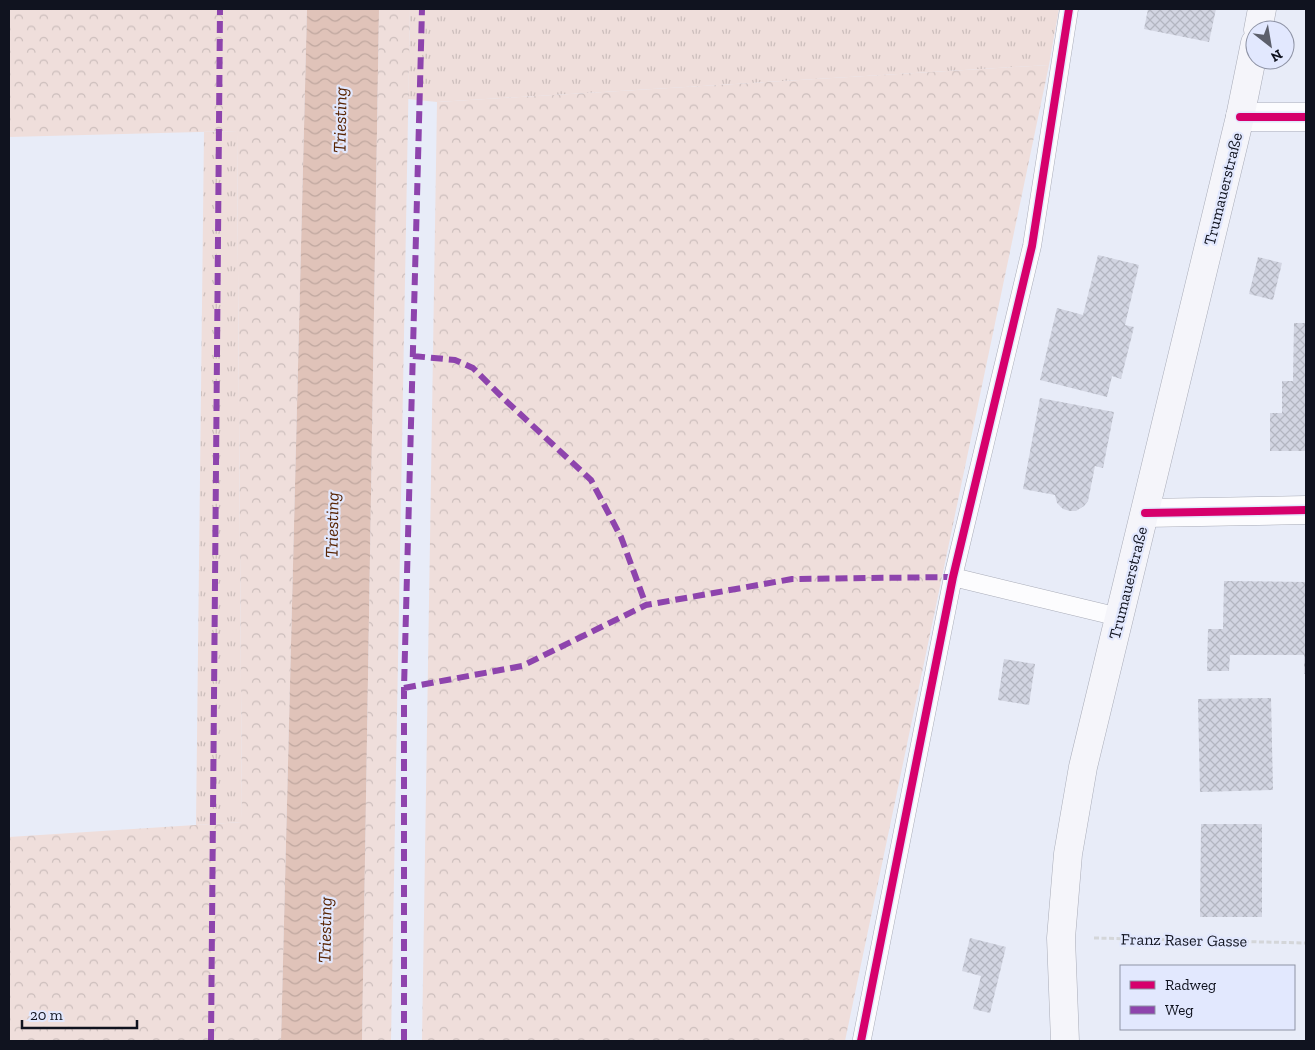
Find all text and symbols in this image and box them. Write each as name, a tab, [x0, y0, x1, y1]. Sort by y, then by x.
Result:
north arrow	[1245, 20, 1295, 70]
text: N	[1267, 46, 1285, 66]
water label: Triesting	[328, 86, 352, 153]
street label: Trumauerstraße	[1200, 131, 1246, 247]
water label: Triesting	[320, 491, 344, 558]
street label: Trumauerstraße	[1105, 525, 1151, 641]
water label: Triesting	[313, 896, 337, 963]
street label: Franz Raser Gasse	[1121, 929, 1247, 951]
legend	[1120, 965, 1295, 1030]
text: Radweg	[1165, 976, 1216, 994]
scale bar	[22, 998, 138, 1030]
text: Weg	[1165, 1001, 1194, 1019]
text: 20 m	[30, 1006, 63, 1024]

